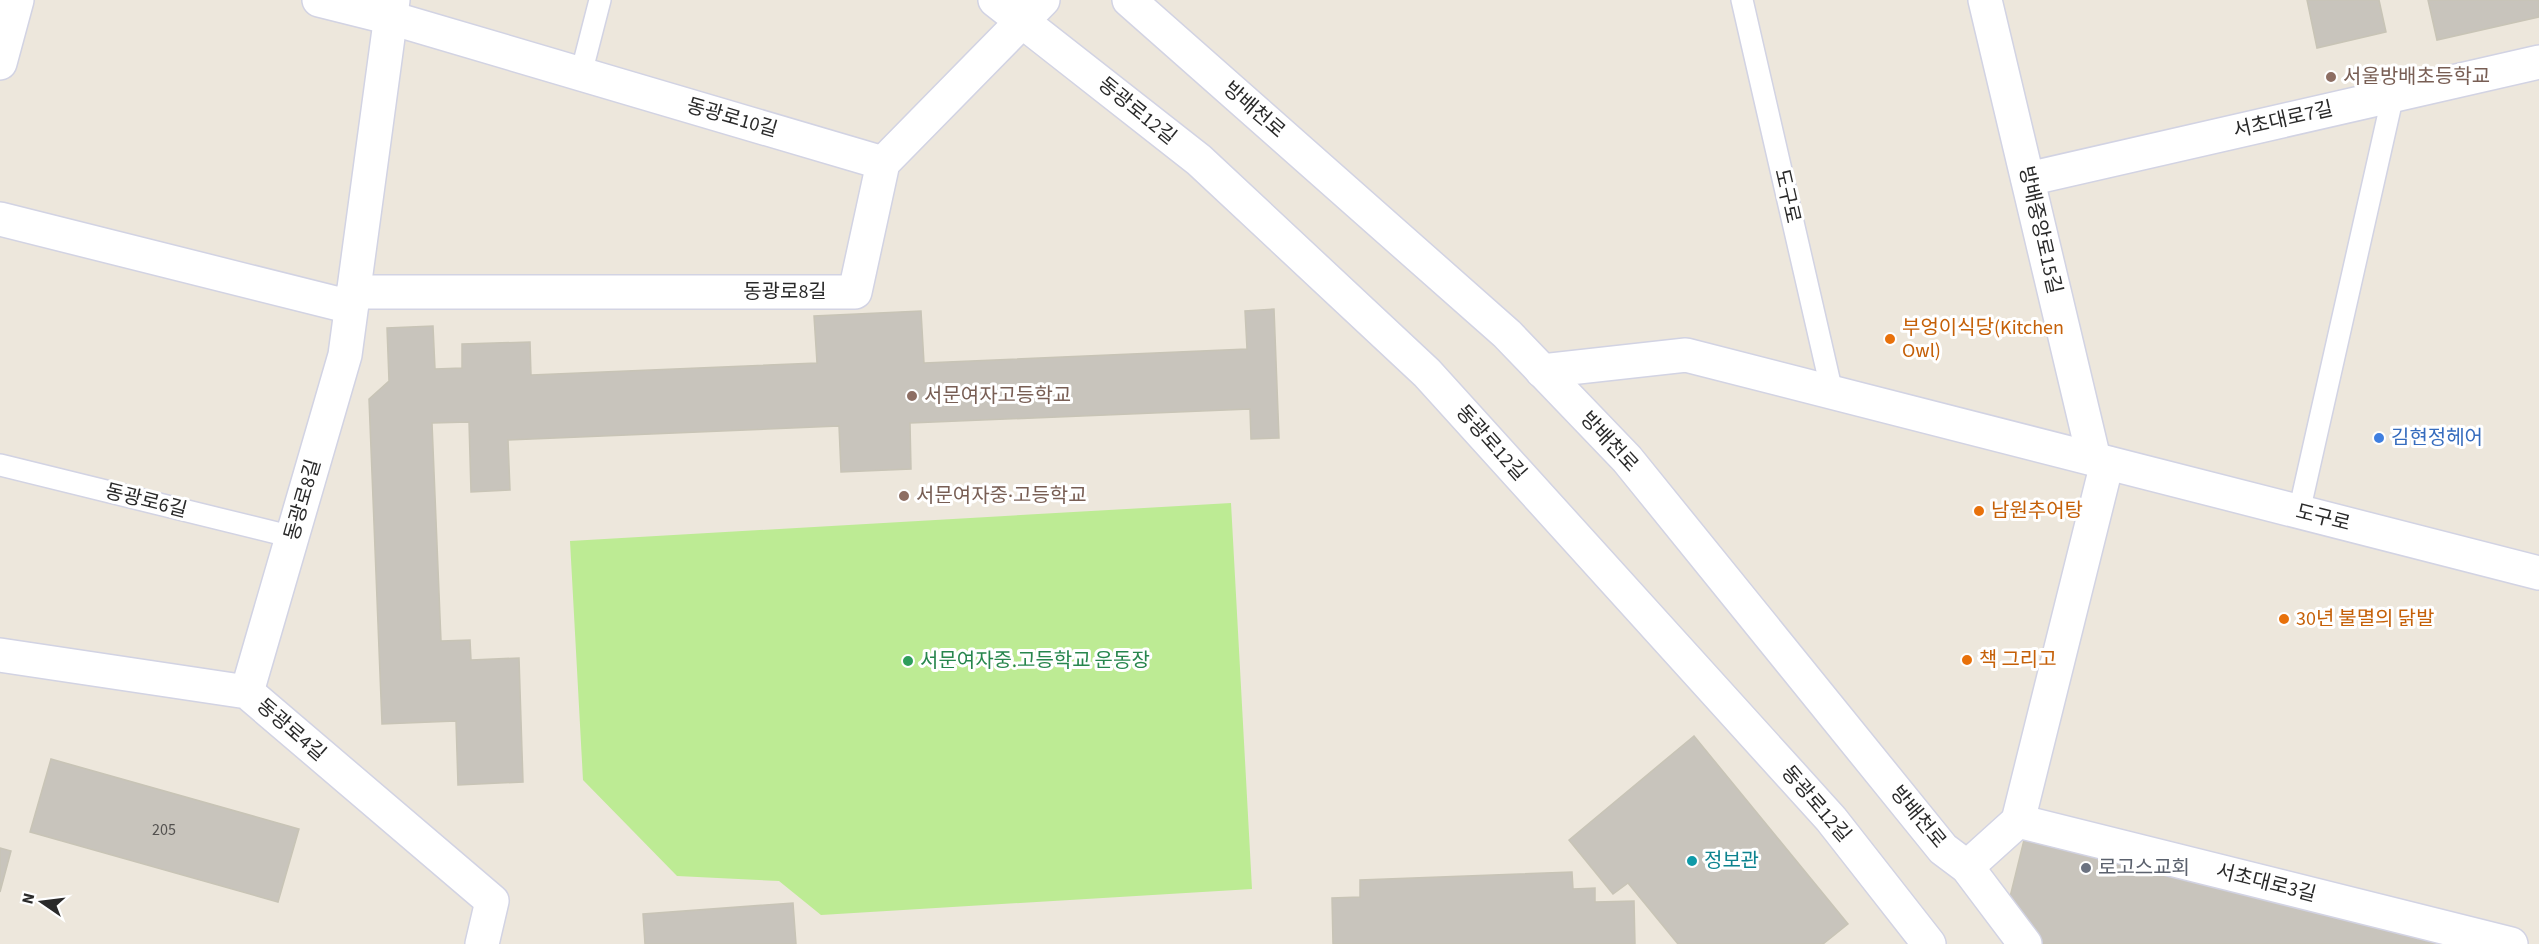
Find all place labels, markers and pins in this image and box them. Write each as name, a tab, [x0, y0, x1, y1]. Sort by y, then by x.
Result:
place label: 서울방배초등학교	[2343, 63, 2490, 91]
marker: 서울방배초등학교	[2324, 70, 2338, 84]
place label: 부엉이식당(Kitchen Owl)	[1902, 314, 2064, 365]
marker: 부엉이식당(Kitchen Owl)	[1883, 332, 1897, 346]
place label: 서문여자고등학교	[924, 382, 1071, 410]
marker: 서문여자고등학교	[905, 389, 919, 403]
place label: 김현정헤어	[2391, 424, 2483, 452]
marker: 김현정헤어	[2372, 431, 2386, 445]
place label: 서문여자중·고등학교	[916, 482, 1087, 510]
marker: 서문여자중·고등학교	[897, 489, 911, 503]
place label: 남원추어탕	[1991, 497, 2083, 525]
marker: 남원추어탕	[1972, 504, 1986, 518]
place label: 30년 불멸의 닭발	[2296, 605, 2434, 633]
marker: 30년 불멸의 닭발	[2277, 612, 2291, 626]
place label: 책 그리고	[1979, 646, 2057, 674]
place label: 서문여자중.고등학교 운동장	[920, 647, 1150, 675]
marker: 책 그리고	[1960, 653, 1974, 667]
marker: 서문여자중.고등학교 운동장	[901, 654, 915, 668]
place label: 정보관	[1704, 847, 1759, 875]
marker: 정보관	[1685, 854, 1699, 868]
place label: 로고스교회	[2098, 854, 2190, 882]
marker: 로고스교회	[2079, 861, 2093, 875]

